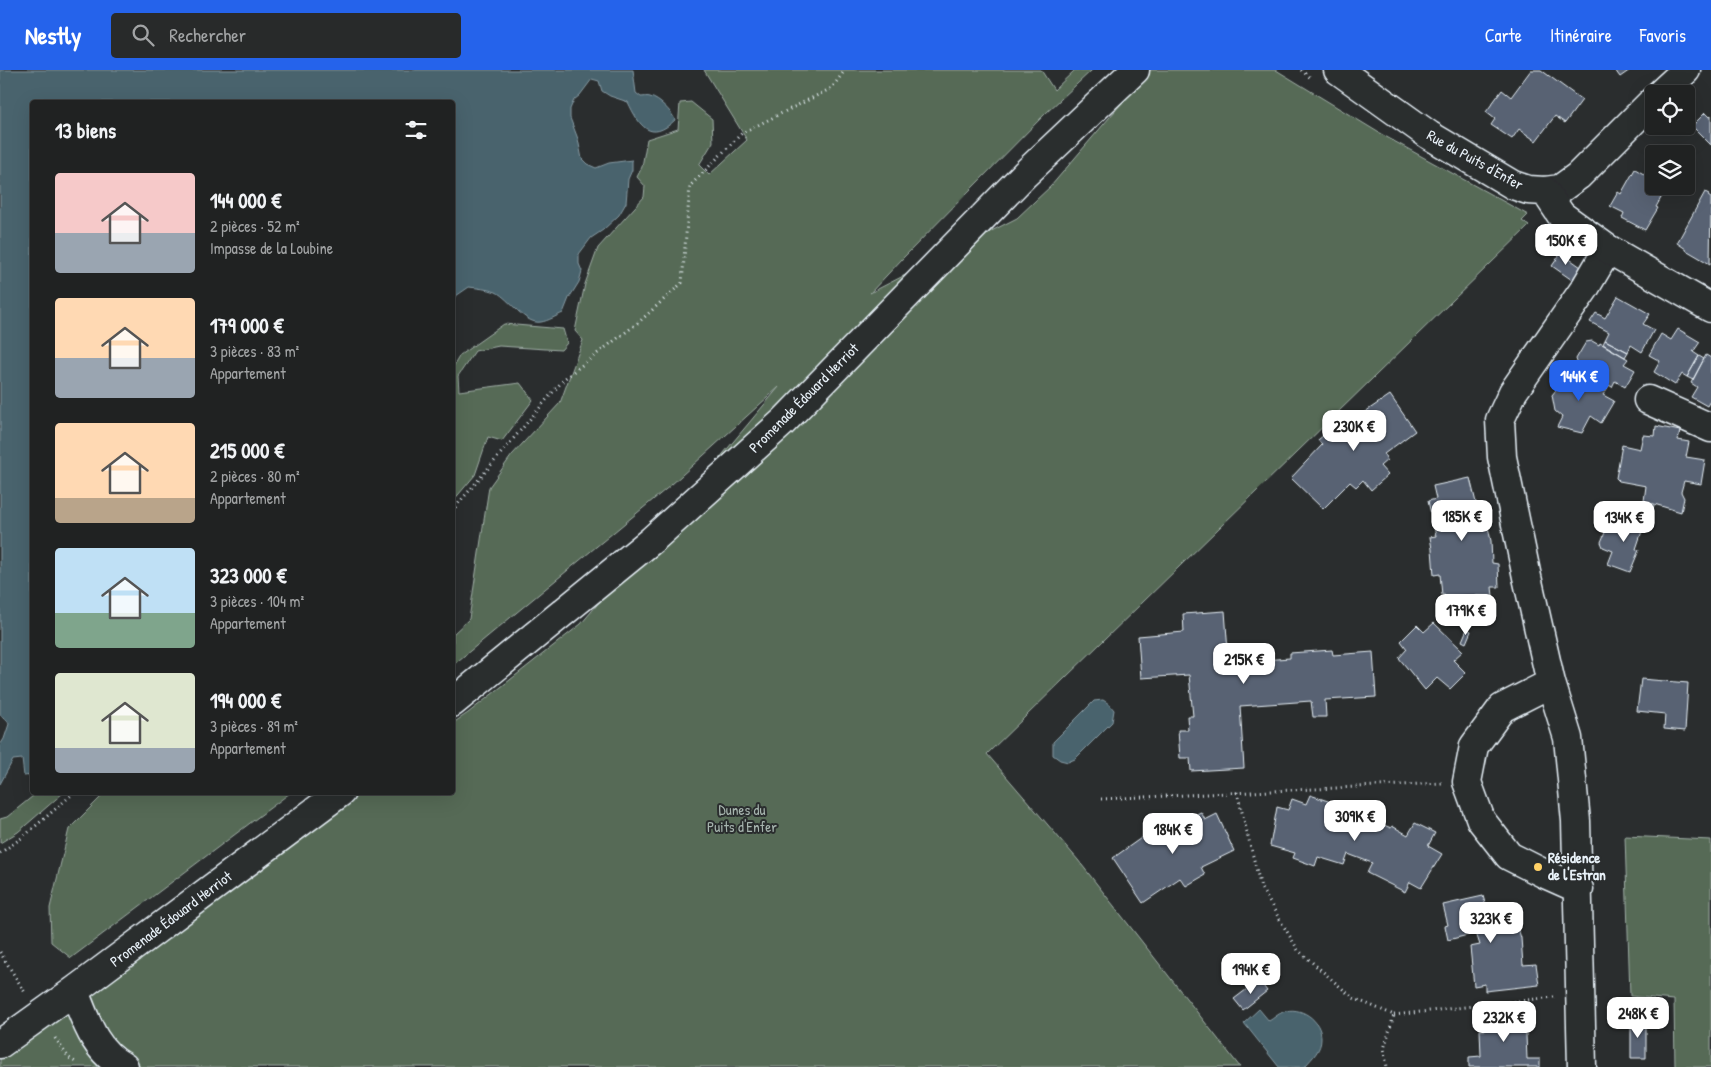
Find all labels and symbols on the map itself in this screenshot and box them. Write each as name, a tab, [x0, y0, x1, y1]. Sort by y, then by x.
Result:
street label: Rue du Puits d'Enfer	[1423, 124, 1527, 195]
pin: 150K €	[1525, 224, 1607, 266]
street label: Promenade Édouard Herriot	[744, 337, 864, 457]
pin: 144K €	[1538, 360, 1620, 402]
pin: 230K €	[1313, 410, 1395, 452]
pin: 185K €	[1421, 500, 1503, 542]
pin: 134K €	[1583, 500, 1665, 543]
pin: 179K €	[1425, 594, 1507, 636]
pin: 215K €	[1203, 642, 1285, 685]
park label: Dunes du Puits d'Enfer	[707, 799, 777, 837]
pin: 309K €	[1314, 800, 1396, 842]
pin: 184K €	[1132, 812, 1214, 855]
place label: Résidence de l'Estran	[1548, 847, 1606, 885]
marker: Résidence de l'Estran	[1532, 861, 1544, 873]
street label: Promenade Édouard Herriot	[105, 865, 237, 971]
pin: 323K €	[1450, 902, 1532, 944]
pin: 194K €	[1210, 952, 1292, 995]
pin: 248K €	[1597, 996, 1679, 1039]
pin: 232K €	[1463, 1000, 1545, 1043]

